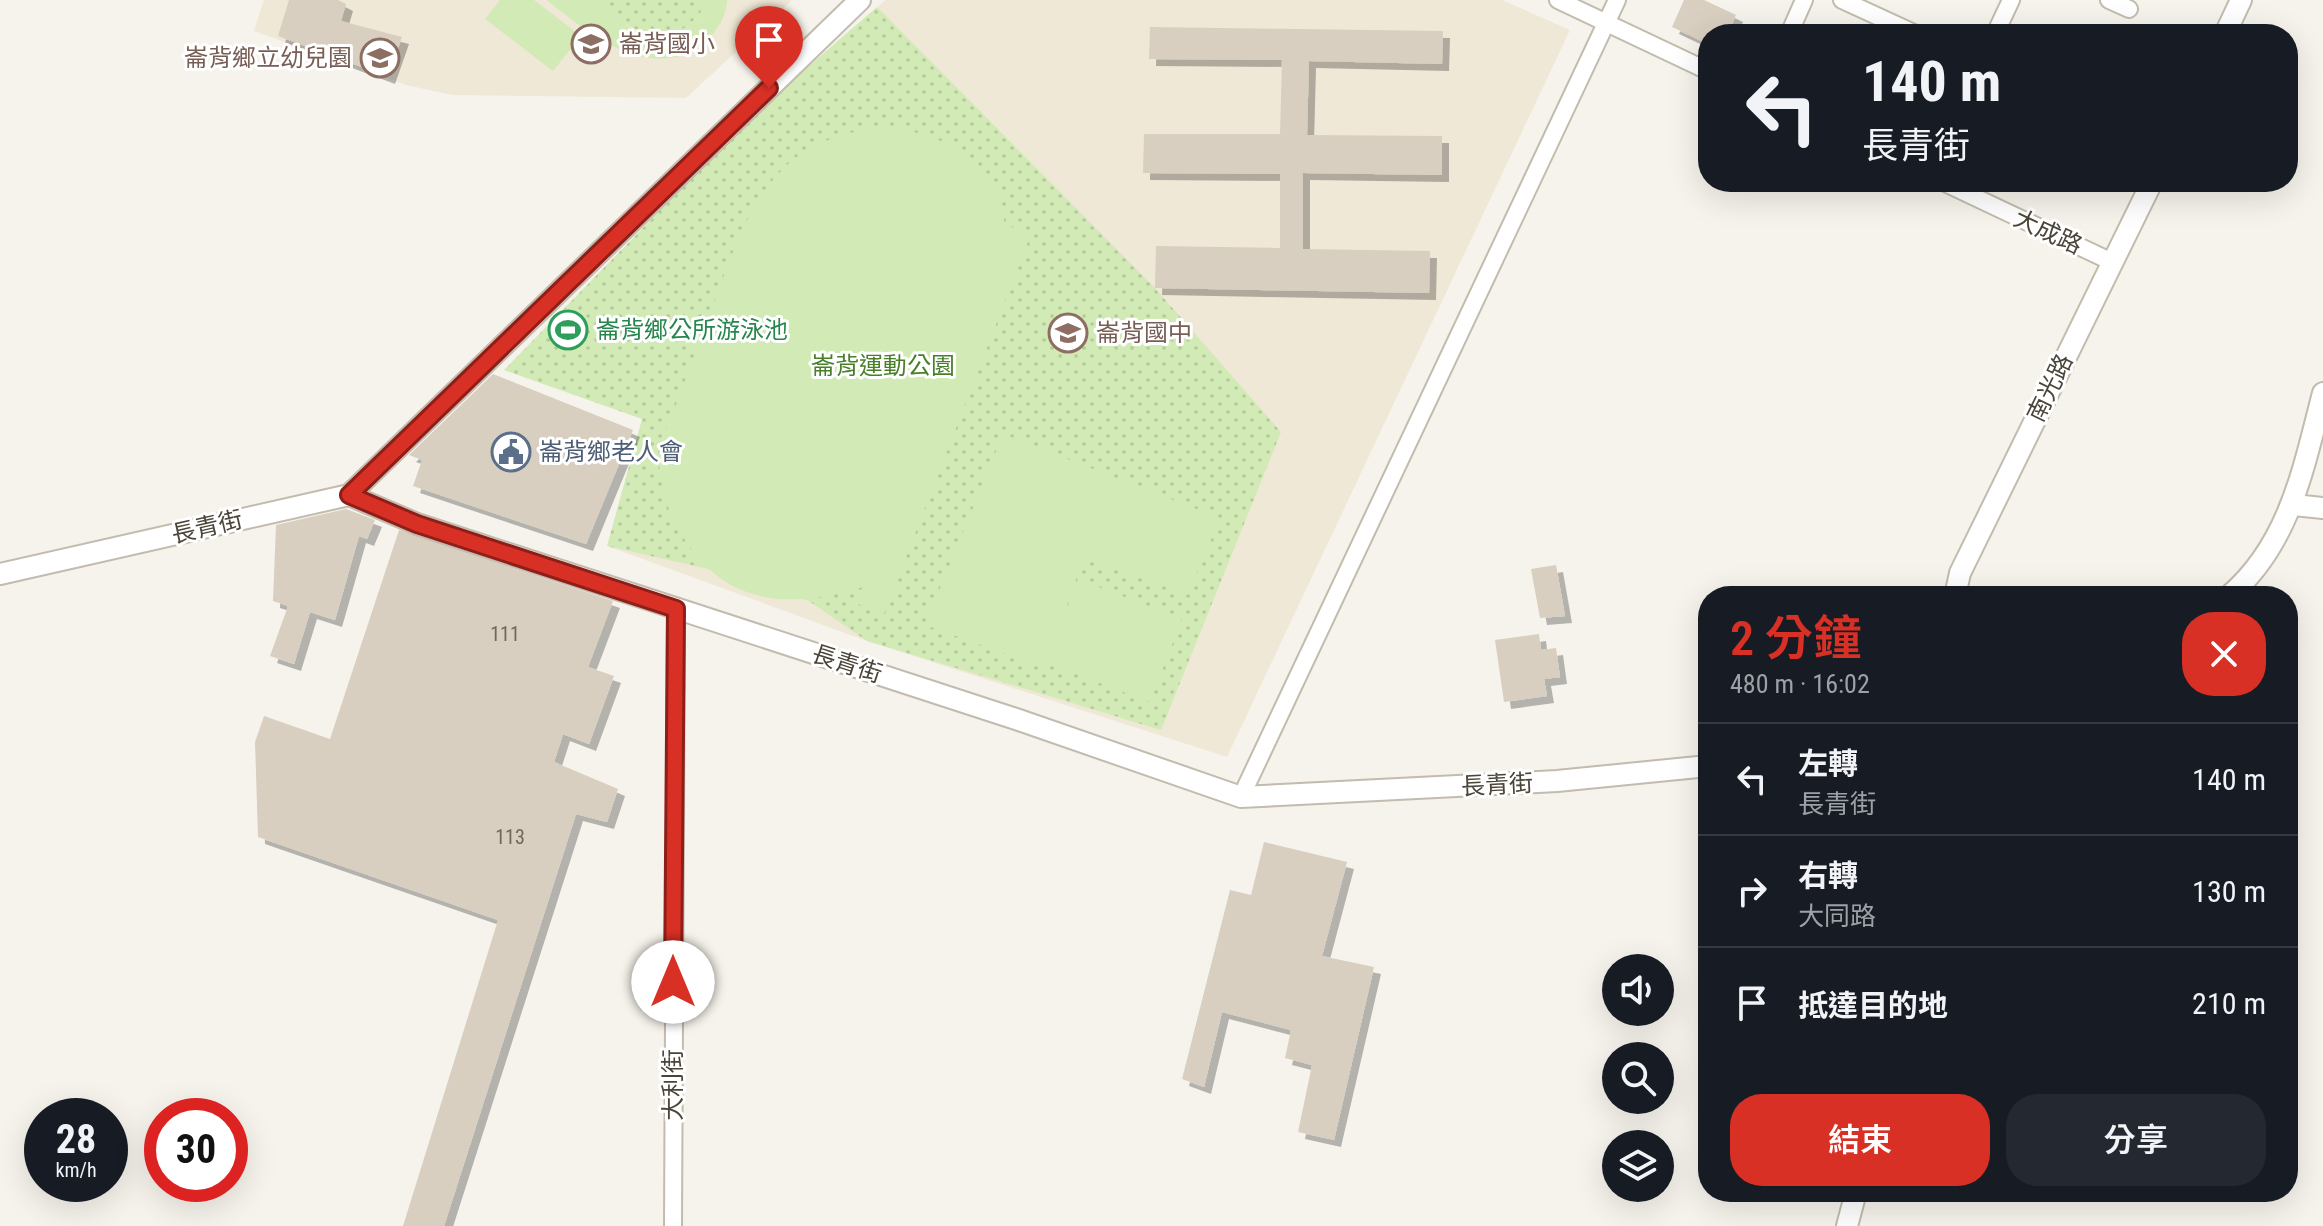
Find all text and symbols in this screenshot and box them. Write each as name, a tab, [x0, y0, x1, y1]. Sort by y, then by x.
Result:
pin	[735, 6, 803, 88]
icon: arrive	[747, 18, 791, 62]
school or university icon: 崙背國小	[570, 23, 612, 65]
place label: 崙背國小	[619, 30, 715, 58]
school or university icon: 崙背鄉立幼兒園	[359, 37, 401, 79]
place label: 崙背鄉立幼兒園	[184, 44, 352, 72]
text: 140 m	[1862, 49, 2001, 115]
icon: left	[1730, 56, 1834, 160]
text: 長青街	[1862, 125, 1970, 167]
street label: 大成路	[2009, 204, 2087, 260]
sports icon: 崙背鄉公所游泳池	[547, 309, 589, 351]
school or university icon: 崙背國中	[1047, 312, 1089, 354]
place label: 崙背鄉公所游泳池	[596, 316, 788, 344]
place label: 崙背國中	[1096, 319, 1192, 347]
street label: 南光路	[2022, 350, 2078, 426]
park label: 崙背運動公園	[811, 352, 955, 380]
public building icon: 崙背鄉老人會	[490, 431, 532, 473]
place label: 崙背鄉老人會	[539, 438, 683, 466]
street label: 長青街	[169, 505, 245, 549]
text: 2 分鐘	[1730, 610, 1861, 667]
button: close	[2182, 612, 2266, 696]
house number: 111	[490, 622, 520, 646]
street label: 長青街	[808, 640, 886, 688]
text: 480 m · 16:02	[1730, 669, 1870, 699]
text: 左轉	[1798, 746, 1858, 781]
icon: left	[1730, 757, 1774, 801]
text: 140 m	[2192, 762, 2266, 797]
street label: 長青街	[1460, 769, 1534, 801]
text: 長青街	[1798, 789, 1876, 819]
house number: 113	[495, 825, 525, 849]
text: 右轉	[1798, 858, 1858, 893]
icon: right	[1730, 869, 1774, 913]
text: 130 m	[2192, 874, 2266, 909]
text: 大同路	[1798, 901, 1876, 931]
position arrow	[631, 940, 715, 1024]
map controls	[1602, 954, 1674, 1202]
button: sound	[1602, 954, 1674, 1026]
icon: arrive	[1730, 981, 1774, 1025]
text: 210 m	[2192, 986, 2266, 1021]
text: 抵達目的地	[1798, 988, 1948, 1023]
button: search	[1602, 1042, 1674, 1114]
street label: 大利街	[659, 1049, 687, 1121]
button: 結束	[1730, 1094, 1990, 1186]
button: 分享	[2006, 1094, 2266, 1186]
speed limit sign: 30	[144, 1098, 248, 1202]
text: 28	[56, 1116, 96, 1163]
button: layers	[1602, 1130, 1674, 1202]
text: km/h	[55, 1158, 97, 1182]

